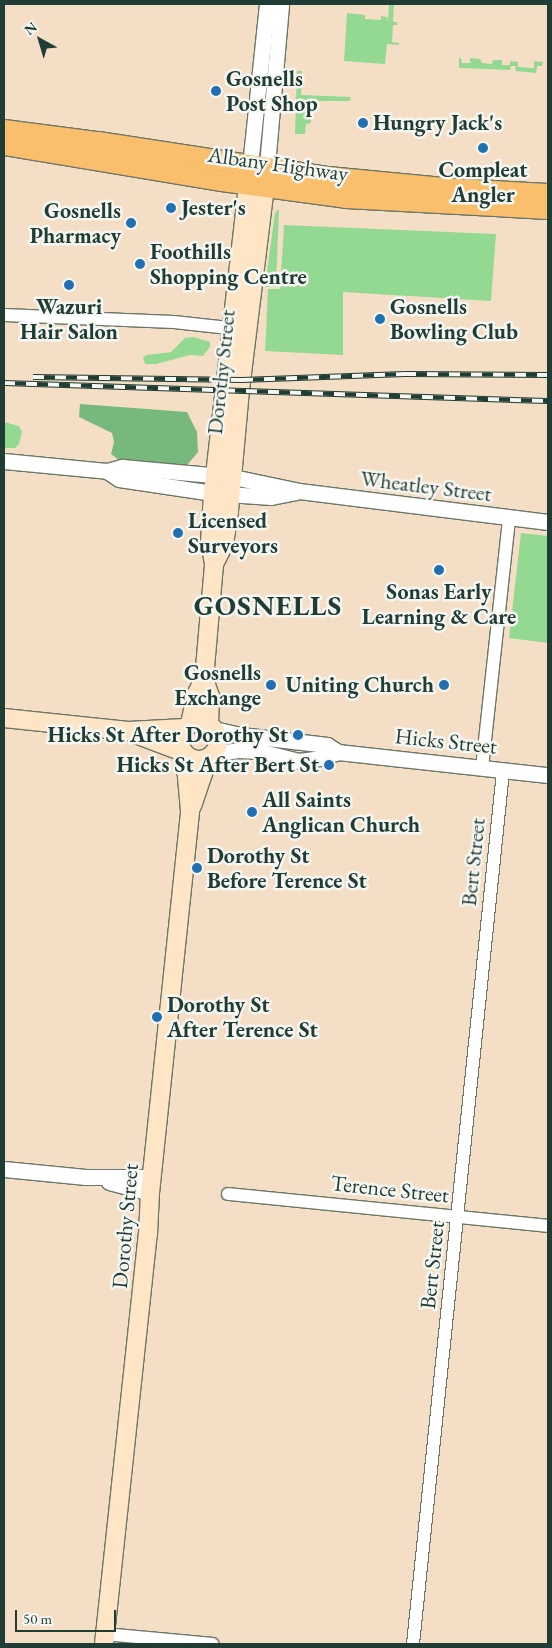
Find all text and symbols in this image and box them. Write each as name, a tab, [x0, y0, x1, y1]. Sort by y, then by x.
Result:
north arrow	[15, 15, 65, 65]
text: N	[20, 18, 41, 39]
place label: Gosnells Post Shop	[226, 65, 318, 116]
marker: Gosnells Post Shop	[210, 85, 222, 97]
place label: Hungry Jack's	[373, 110, 502, 136]
marker: Hungry Jack's	[357, 117, 369, 129]
street label: Albany Highway	[206, 141, 350, 187]
marker: Compleat Angler	[477, 142, 489, 154]
place label: Compleat Angler	[438, 156, 528, 208]
place label: Jester's	[181, 195, 246, 221]
place label: Gosnells Pharmacy	[30, 197, 121, 248]
marker: Jester's	[165, 202, 177, 214]
marker: Gosnells Pharmacy	[125, 217, 137, 229]
place label: Foothills Shopping Centre	[150, 238, 307, 290]
marker: Foothills Shopping Centre	[134, 258, 146, 270]
marker: Wazuri Hair Salon	[63, 279, 75, 291]
place label: Wazuri Hair Salon	[20, 293, 118, 344]
place label: Gosnells Bowling Club	[390, 293, 518, 344]
street label: Dorothy Street	[201, 308, 241, 436]
marker: Gosnells Bowling Club	[374, 313, 386, 325]
street label: Wheatley Street	[359, 465, 493, 507]
place label: Licensed Surveyors	[188, 507, 278, 558]
marker: Licensed Surveyors	[172, 527, 184, 539]
marker: Sonas Early Learning & Care	[433, 564, 445, 576]
place label: Sonas Early Learning & Care	[362, 578, 516, 630]
district label: GOSNELLS	[193, 588, 343, 622]
place label: Gosnells Exchange	[175, 659, 261, 710]
place label: Uniting Church	[286, 672, 434, 698]
marker: Gosnells Exchange	[265, 679, 277, 691]
marker: Uniting Church	[438, 679, 450, 691]
place label: Hicks St After Dorothy St	[48, 722, 288, 748]
street label: Hicks Street	[394, 723, 498, 759]
marker: Hicks St After Dorothy St	[292, 729, 304, 741]
place label: Hicks St After Bert St	[116, 752, 319, 778]
marker: Hicks St After Bert St	[323, 759, 335, 771]
place label: All Saints Anglican Church	[262, 786, 420, 838]
marker: All Saints Anglican Church	[246, 806, 258, 818]
street label: Bert Street	[455, 817, 491, 907]
place label: Dorothy St Before Terence St	[207, 842, 367, 894]
marker: Dorothy St Before Terence St	[191, 862, 203, 874]
place label: Dorothy St After Terence St	[167, 991, 318, 1042]
marker: Dorothy St After Terence St	[151, 1011, 163, 1023]
street label: Dorothy Street	[106, 1162, 144, 1290]
street label: Terence Street	[330, 1170, 450, 1208]
street label: Bert Street	[414, 1220, 450, 1310]
scale bar	[18, 1600, 119, 1632]
text: 50 m	[23, 1609, 52, 1628]

